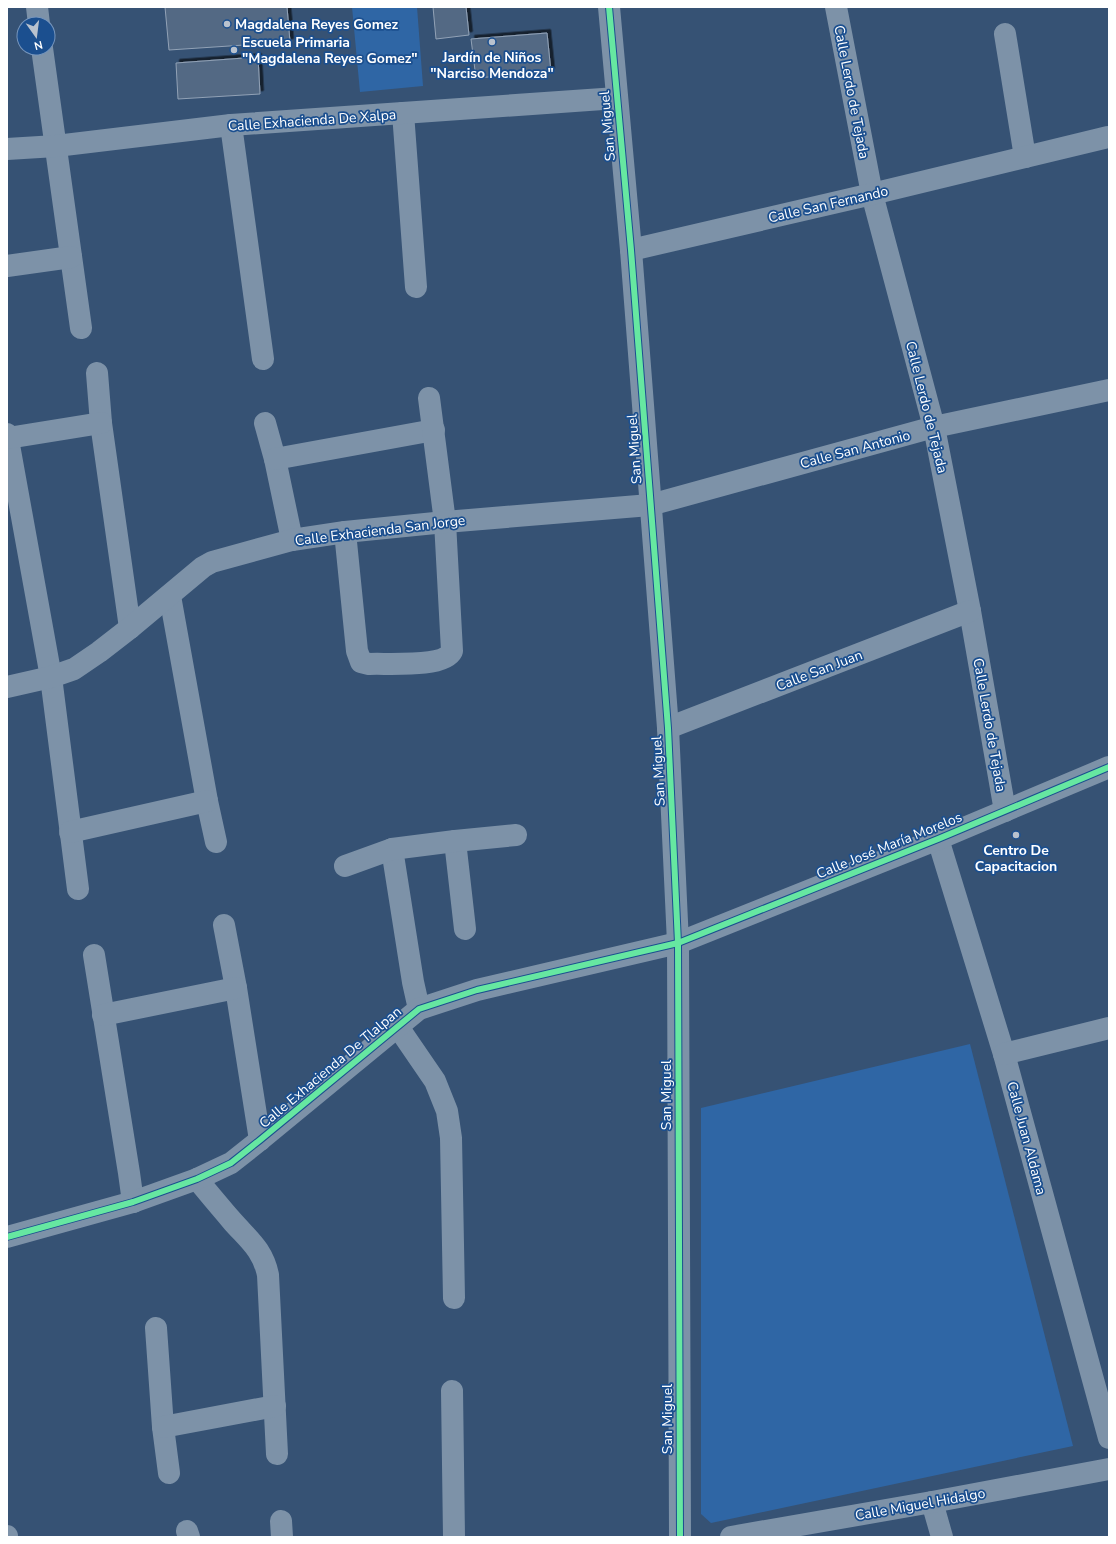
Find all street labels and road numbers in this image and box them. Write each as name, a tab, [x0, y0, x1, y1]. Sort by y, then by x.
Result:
street label: Calle Lerdo de Tejada	[829, 24, 874, 160]
street label: San Miguel	[595, 89, 620, 162]
street label: Calle Exhacienda De Xalpa	[227, 105, 397, 136]
street label: Calle San Fernando	[766, 181, 890, 228]
street label: Calle Lerdo de Tejada	[901, 339, 952, 475]
street label: San Miguel	[623, 412, 646, 485]
street label: Calle San Antonio	[798, 426, 912, 473]
street label: Calle Exhacienda San Jorge	[294, 511, 466, 550]
street label: Calle San Juan	[773, 645, 865, 696]
street label: Calle Lerdo de Tejada	[968, 657, 1011, 794]
street label: San Miguel	[647, 734, 670, 807]
street label: Calle José María Morelos	[814, 807, 965, 883]
street label: Calle Exhacienda De Tlalpan	[255, 1002, 405, 1133]
street label: San Miguel	[657, 1059, 676, 1130]
street label: Calle Juan Aldama	[1002, 1079, 1051, 1197]
street label: San Miguel	[658, 1383, 677, 1454]
street label: Calle Miguel Hidalgo	[853, 1484, 987, 1525]

